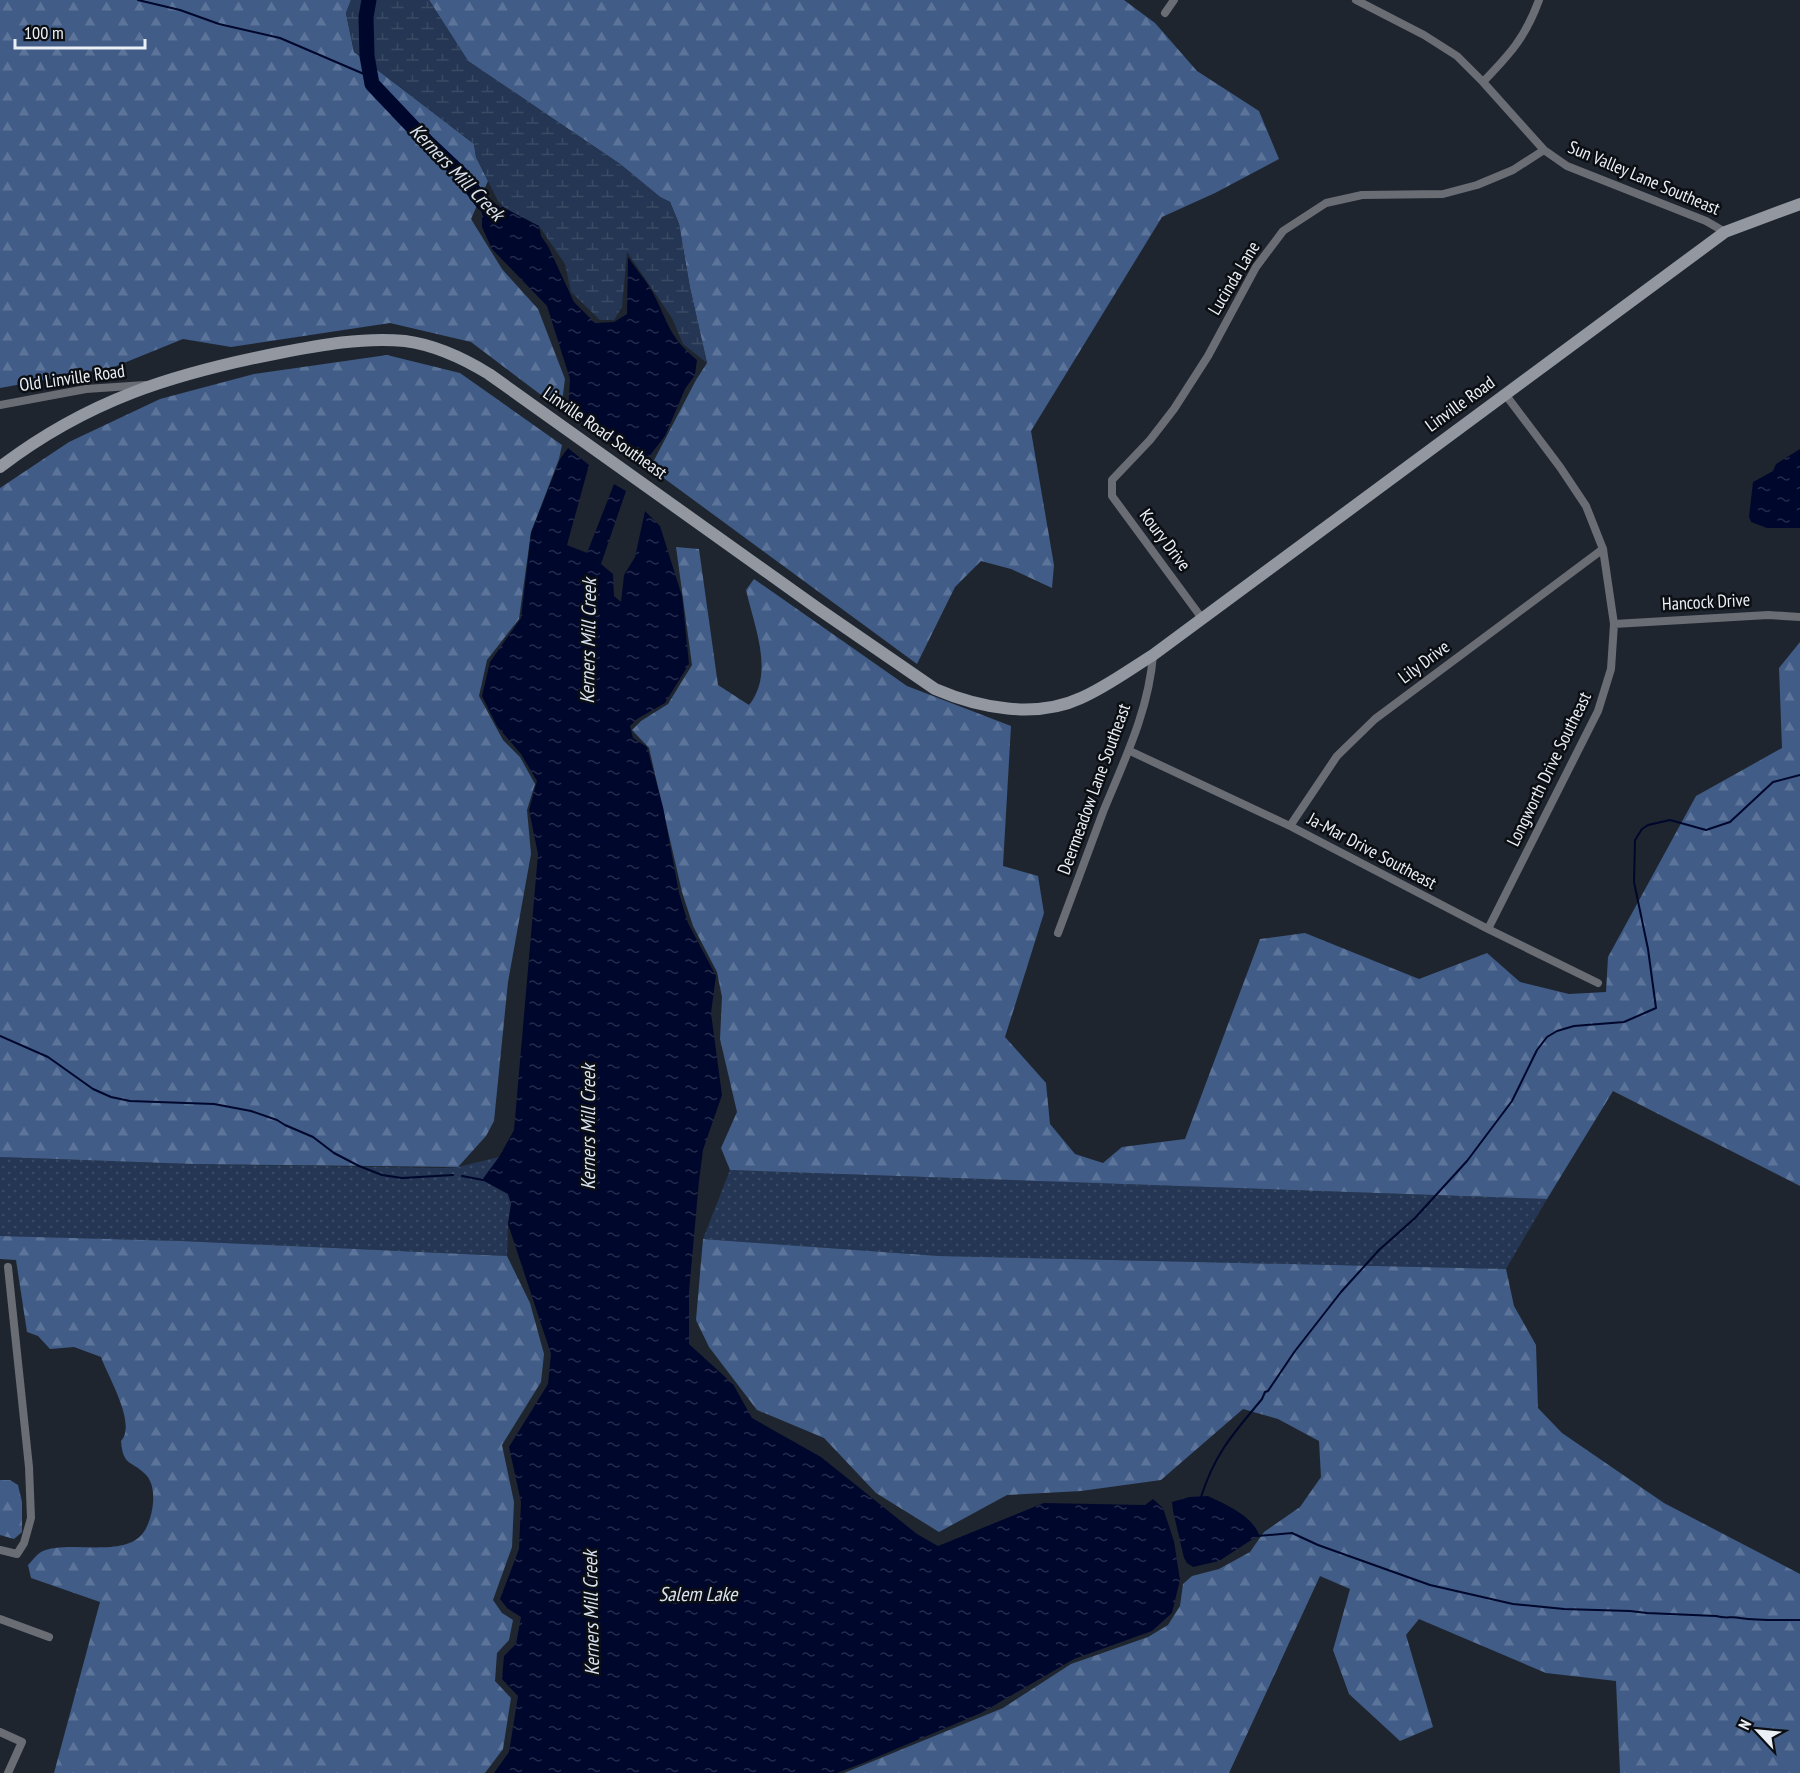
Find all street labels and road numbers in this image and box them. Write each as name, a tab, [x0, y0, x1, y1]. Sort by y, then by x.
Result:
street label: Sun Valley Lane Southeast	[1565, 135, 1724, 220]
street label: Lucinda Lane	[1203, 237, 1264, 319]
street label: Old Linville Road	[18, 359, 126, 396]
street label: Linville Road	[1420, 371, 1499, 437]
street label: Linville Road Southeast	[539, 381, 672, 484]
street label: Koury Drive	[1135, 504, 1196, 575]
street label: Hancock Drive	[1661, 588, 1751, 615]
street label: Lily Drive	[1393, 635, 1454, 688]
street label: Longworth Drive Southeast	[1501, 688, 1596, 850]
street label: Deermeadow Lane Southeast	[1052, 700, 1135, 878]
street label: Ja-Mar Drive Southeast	[1303, 806, 1441, 894]

